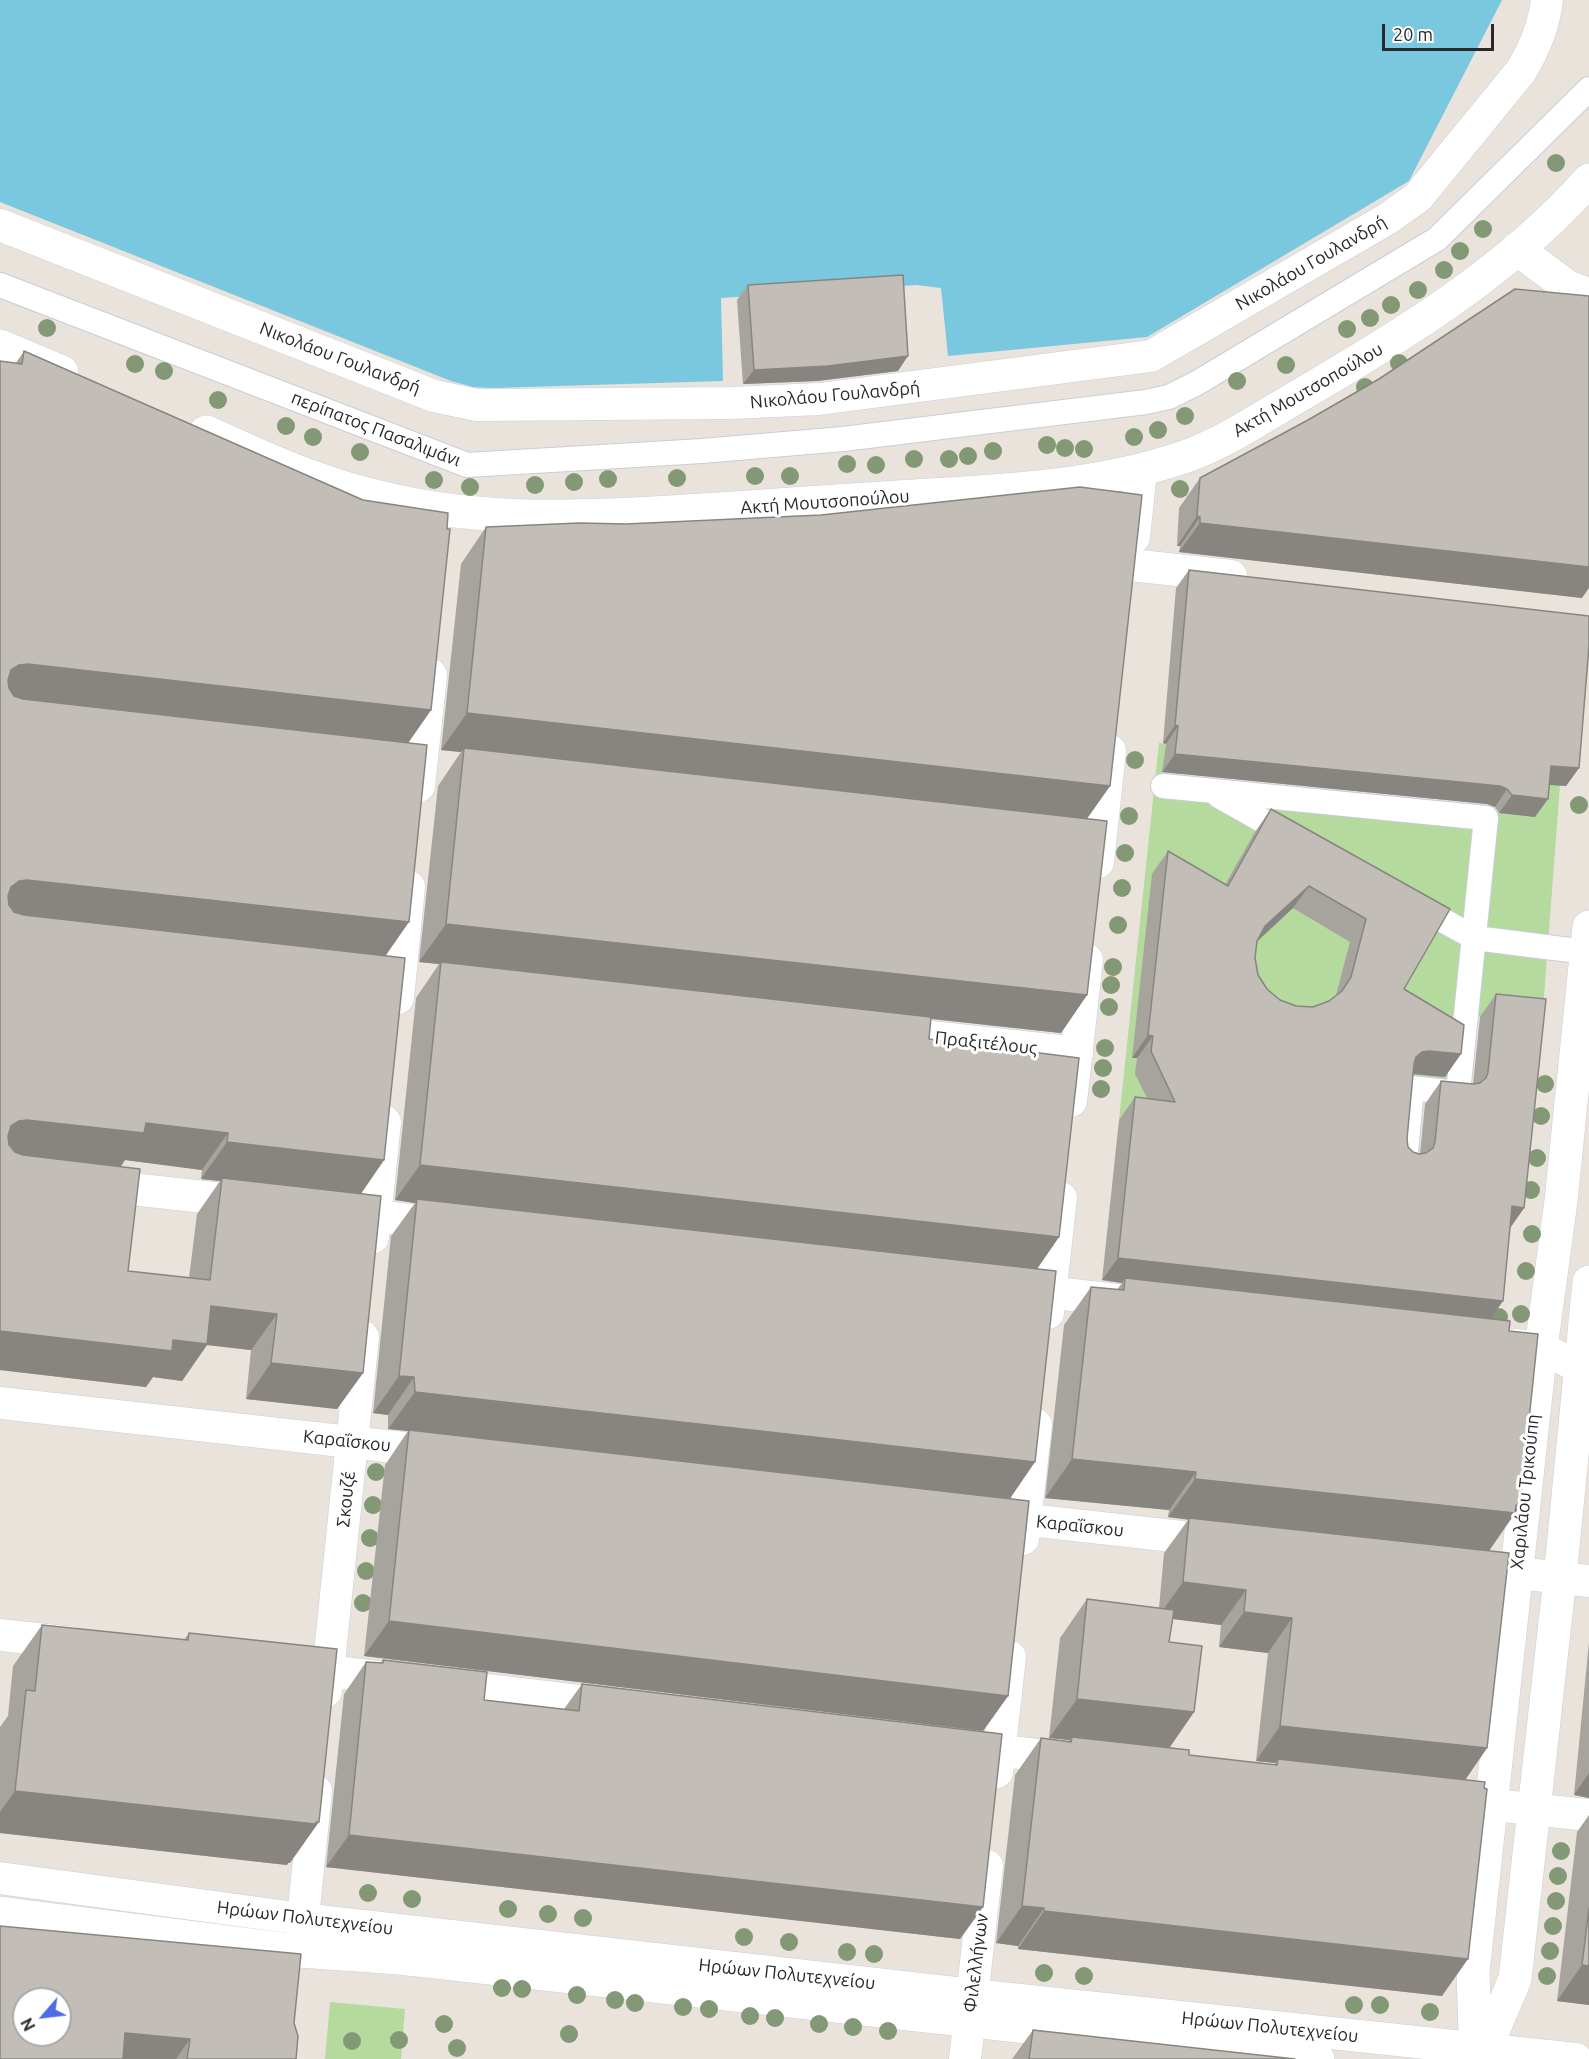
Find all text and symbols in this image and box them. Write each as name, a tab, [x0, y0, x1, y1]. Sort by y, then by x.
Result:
scale bar	[1385, 12, 1498, 50]
text: 20 m	[1393, 24, 1433, 44]
street label: Νικολάου Γουλανδρή	[1232, 211, 1390, 315]
street label: Νικολάου Γουλανδρή	[256, 317, 424, 399]
street label: Ακτή Μουτσοπούλου	[1229, 338, 1387, 442]
street label: Νικολάου Γουλανδρή	[749, 377, 921, 413]
street label: περίπατος Πασαλιμάνι	[288, 387, 464, 471]
street label: Ακτή Μουτσοπούλου	[740, 485, 910, 519]
street label: Πραξιτέλους	[934, 1027, 1038, 1059]
street label: Χαριλάου Τρικούπη	[1506, 1413, 1544, 1571]
street label: Καραΐσκου	[302, 1426, 392, 1456]
street label: Σκουζέ	[332, 1470, 360, 1528]
street label: Καραΐσκου	[1035, 1511, 1125, 1541]
street label: Ηρώων Πολυτεχνείου	[216, 1896, 394, 1940]
street label: Φιλελλήνων	[959, 1912, 993, 2014]
street label: Ηρώων Πολυτεχνείου	[698, 1954, 876, 1994]
north arrow	[12, 1987, 72, 2047]
street label: Ηρώων Πολυτεχνείου	[1181, 2007, 1359, 2047]
text: N	[17, 2015, 39, 2034]

